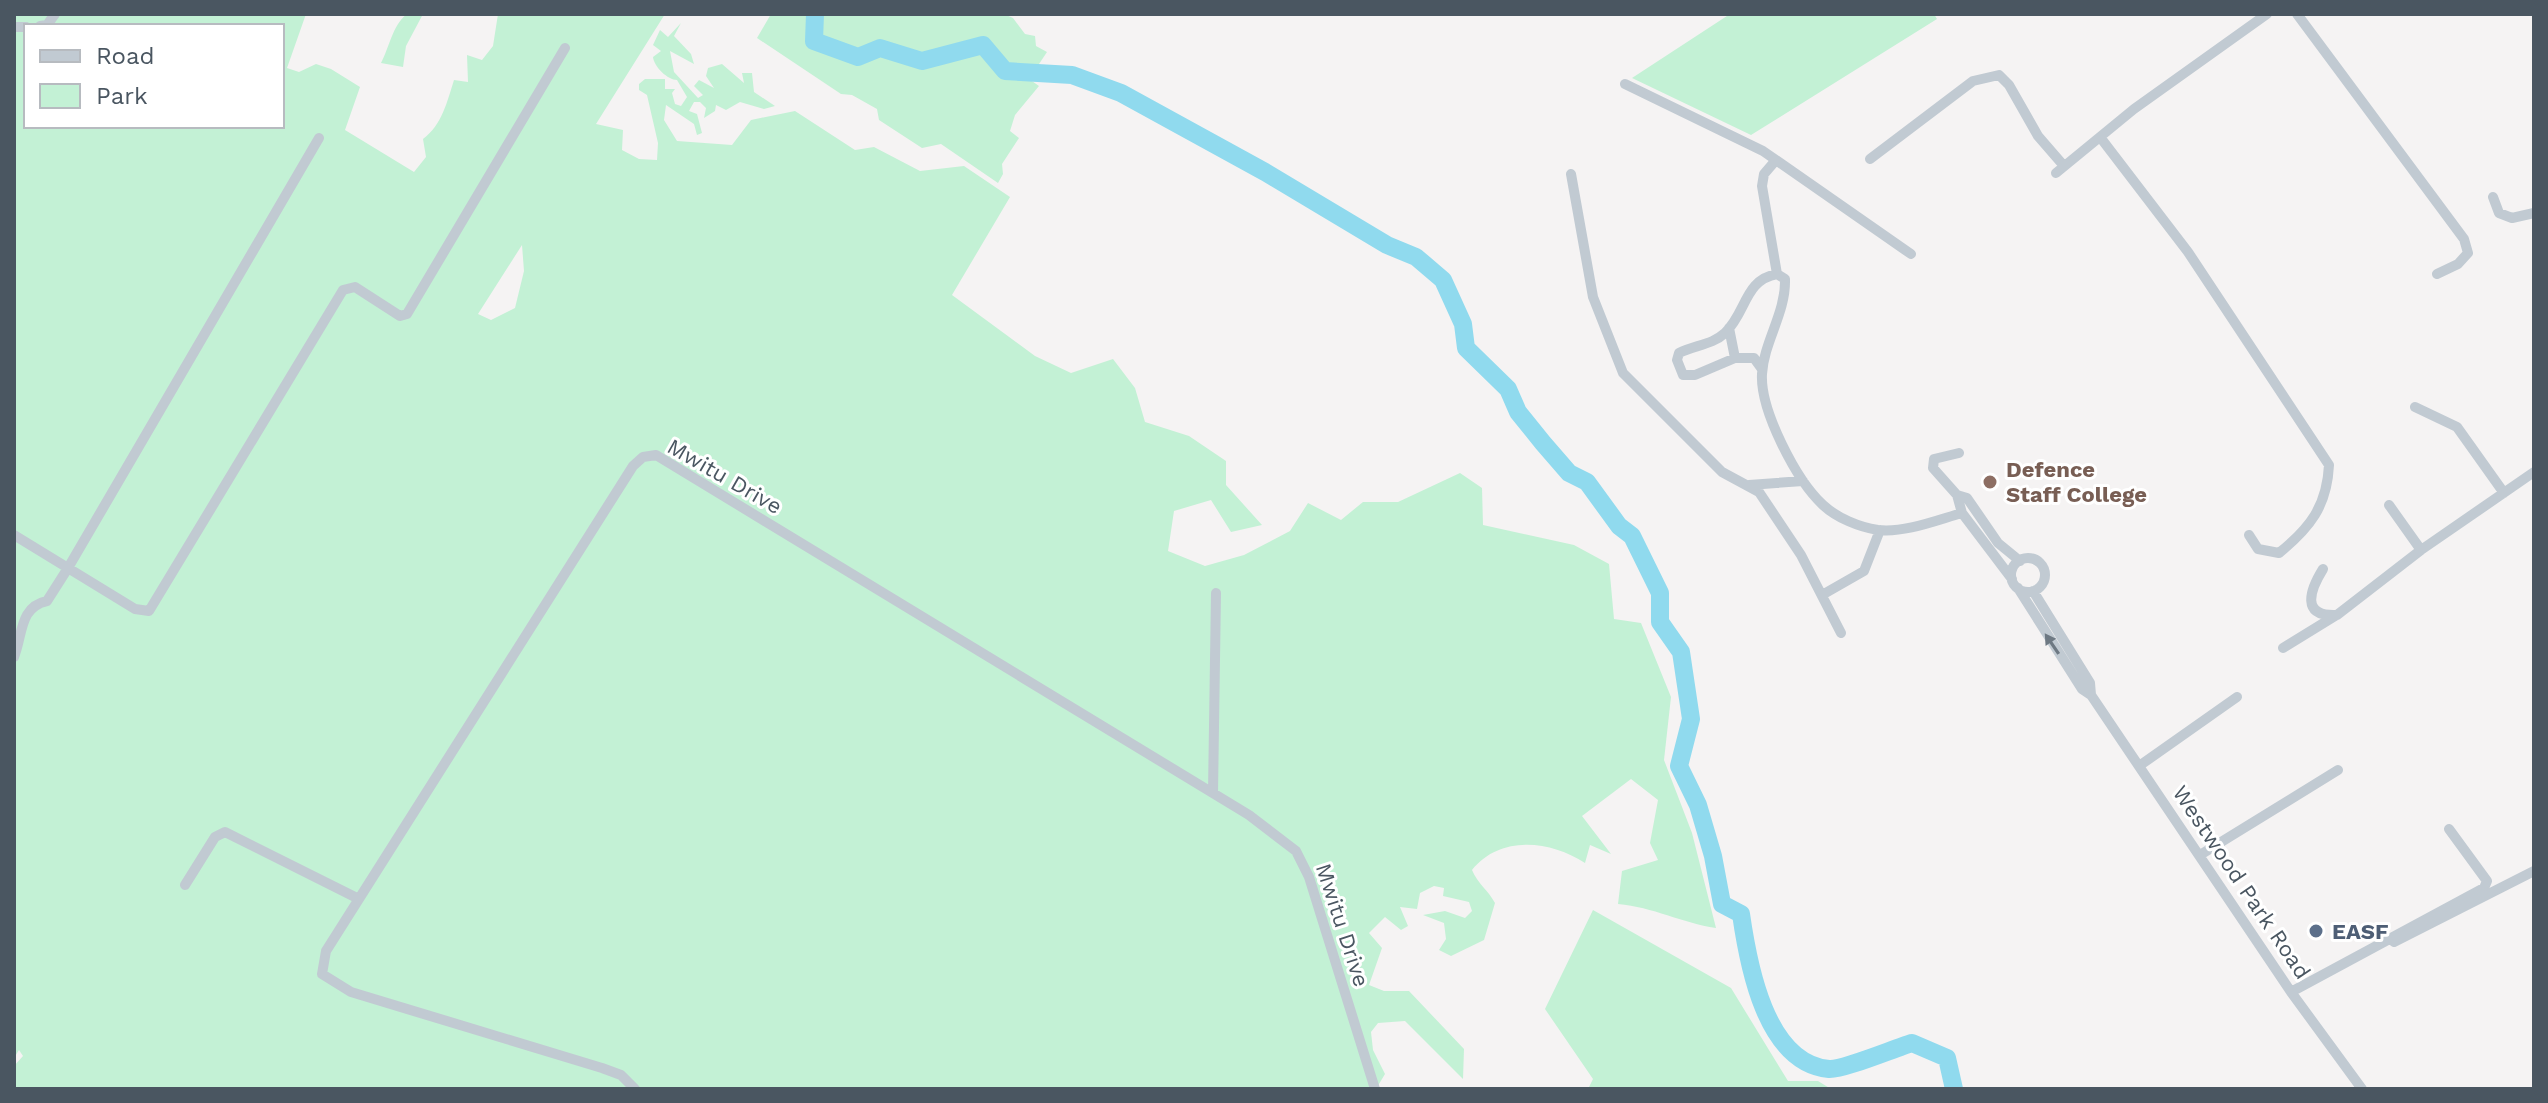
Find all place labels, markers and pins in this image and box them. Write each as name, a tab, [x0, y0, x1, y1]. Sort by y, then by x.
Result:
place label: Defence Staff College	[2006, 457, 2147, 507]
marker: Defence Staff College	[1981, 473, 1999, 491]
place label: EASF	[2332, 919, 2388, 944]
marker: EASF	[2307, 922, 2325, 940]

